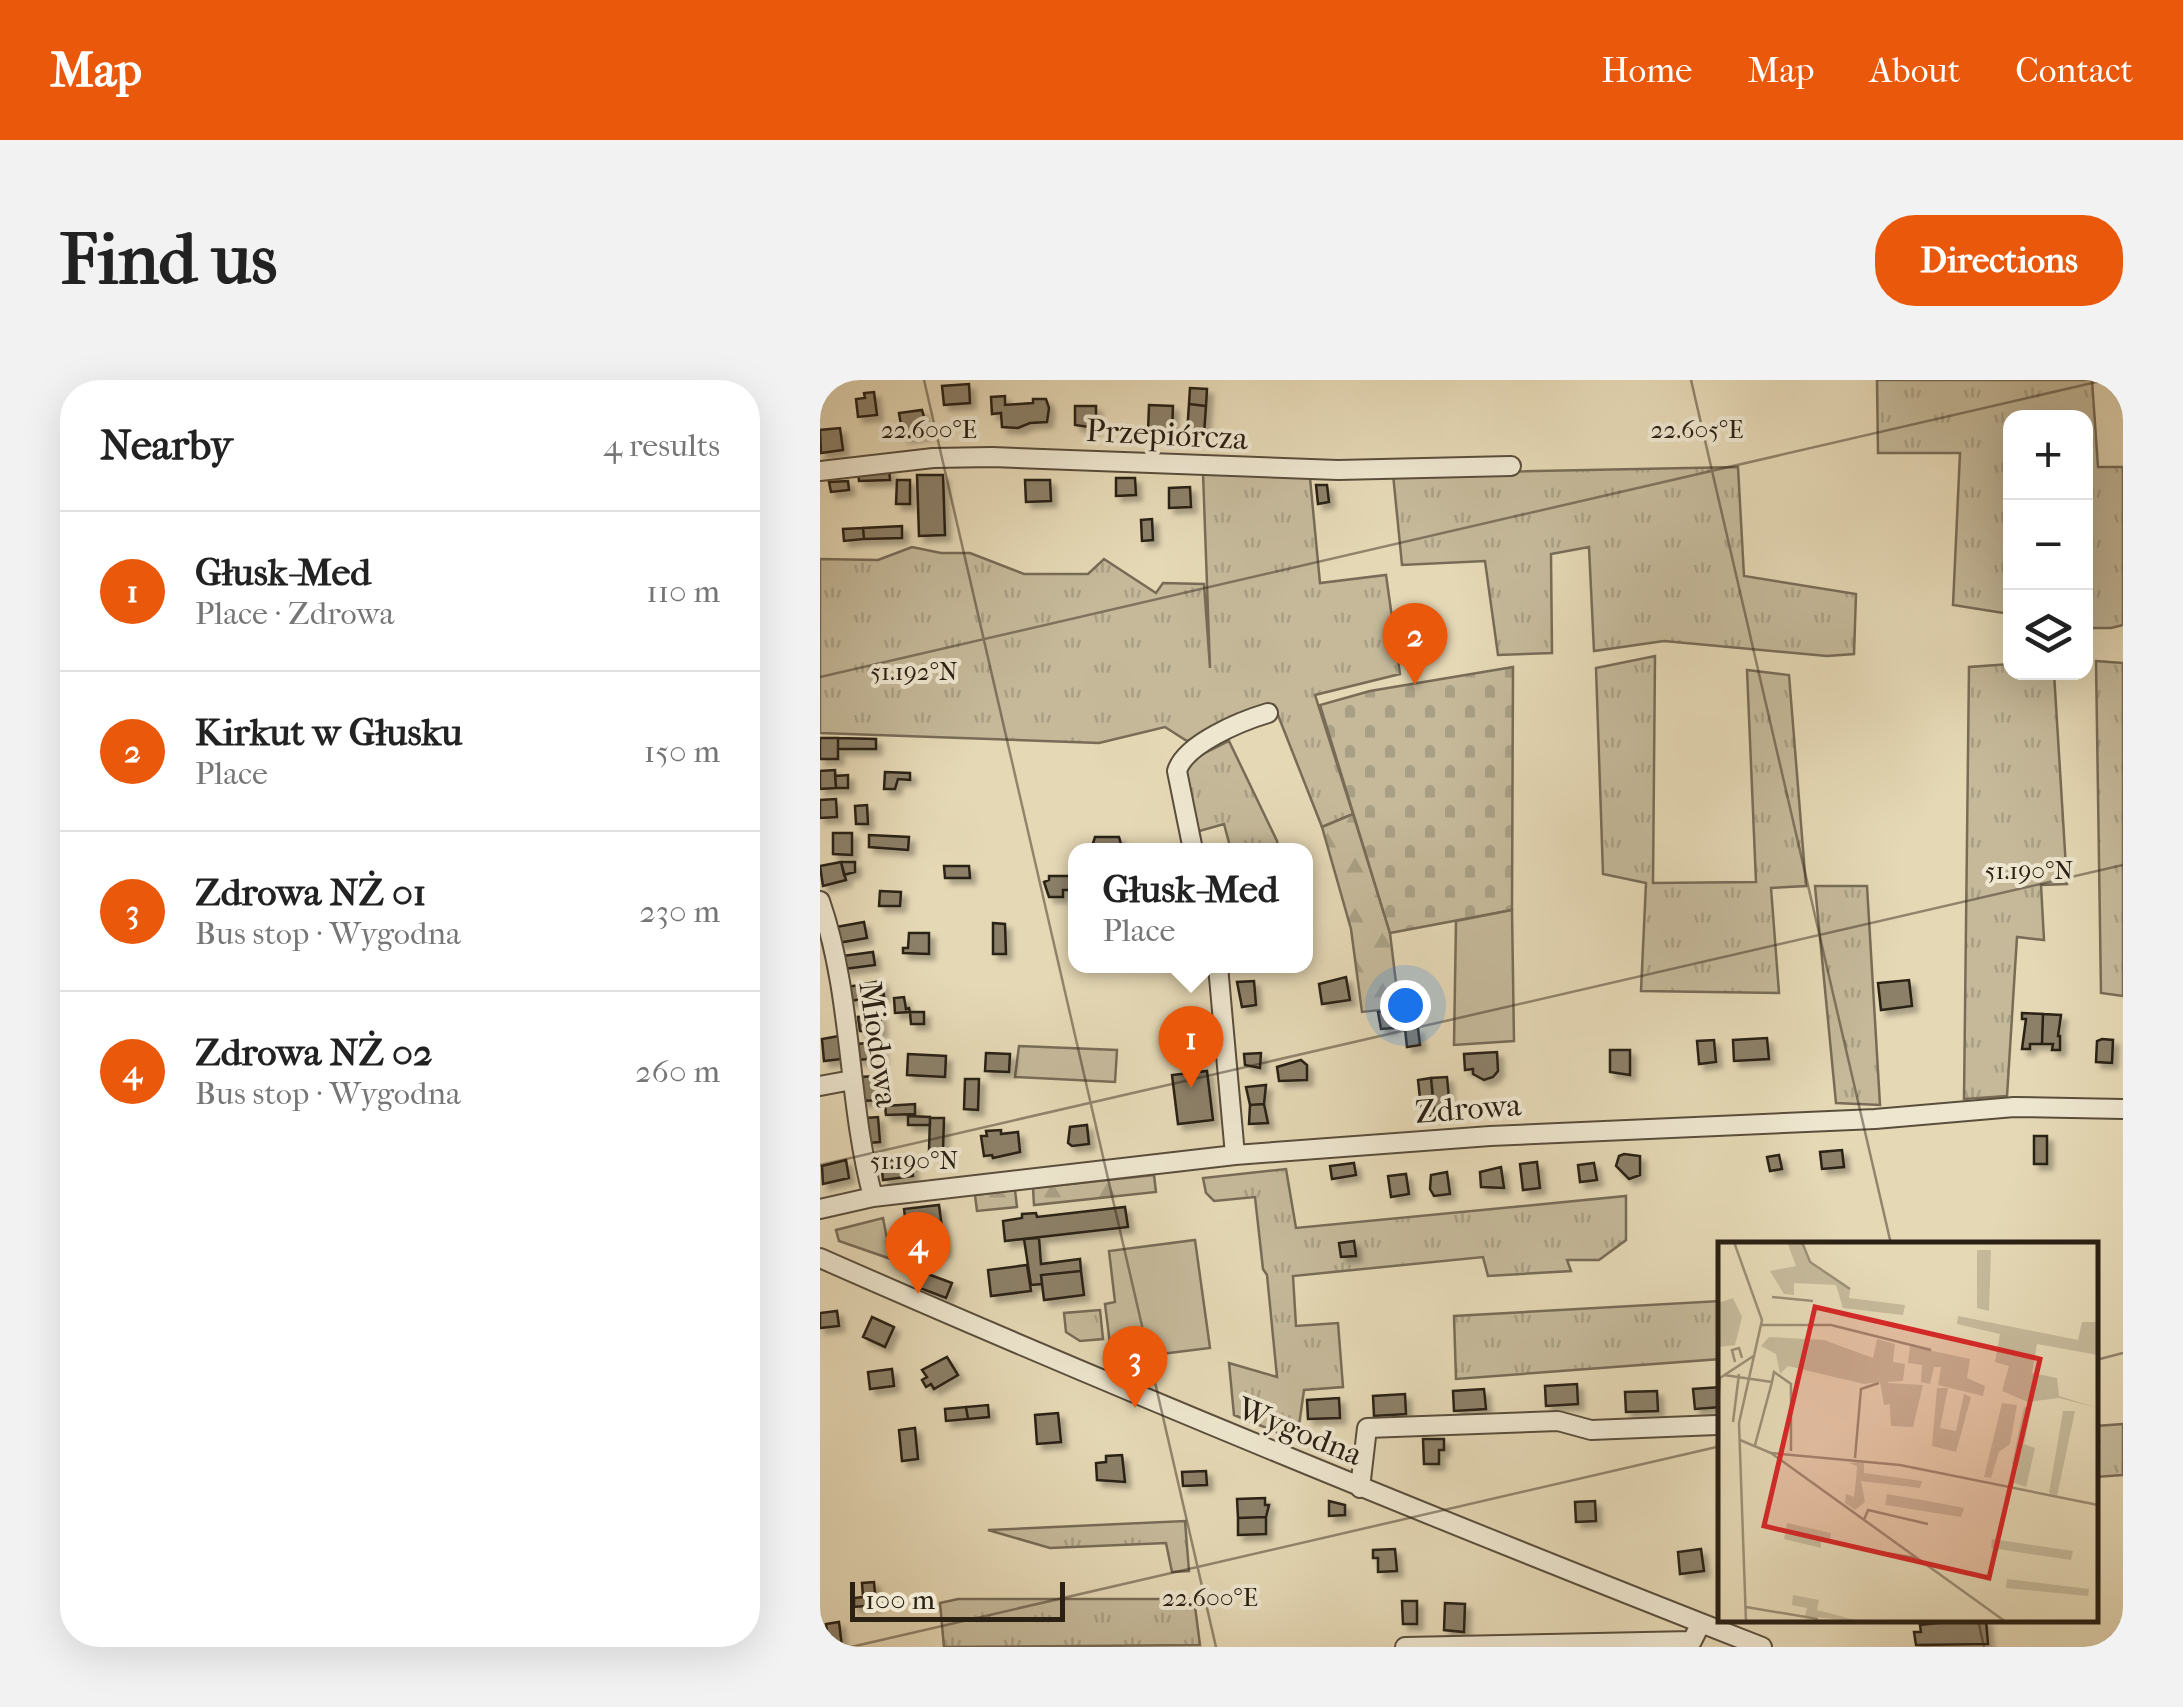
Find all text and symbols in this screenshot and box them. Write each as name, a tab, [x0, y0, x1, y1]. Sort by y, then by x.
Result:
text: Map	[50, 42, 142, 98]
text: Home	[1601, 50, 1692, 91]
text: Map	[1747, 50, 1815, 91]
text: About	[1870, 50, 1960, 91]
text: Contact	[2015, 50, 2133, 91]
button: Directions	[1875, 215, 2123, 306]
text: Find us	[60, 219, 277, 301]
map controls	[2003, 410, 2093, 680]
button: +	[2003, 410, 2093, 500]
street label: Przepiórcza	[1085, 412, 1250, 457]
text: 22.600°E	[881, 415, 977, 444]
text: 22.605°E	[1650, 415, 1744, 444]
text: Nearby	[100, 421, 232, 470]
text: 4 results	[603, 427, 720, 464]
button: −	[2003, 500, 2093, 590]
text: Głusk-Med	[195, 550, 371, 595]
text: 1	[127, 573, 138, 610]
text: 110 m	[646, 573, 720, 610]
button: layers	[2003, 590, 2093, 680]
text: Place · Zdrowa	[195, 595, 394, 632]
pin: 2	[1382, 602, 1448, 685]
text: 51.192°N	[870, 657, 958, 686]
text: Kirkut w Głusku	[195, 710, 463, 755]
text: 2	[124, 733, 141, 770]
text: 150 m	[644, 733, 720, 770]
text: Place	[195, 755, 268, 792]
popup	[1068, 843, 1313, 973]
text: 51.190°N	[1985, 856, 2073, 885]
text: Głusk-Med	[1103, 867, 1278, 912]
text: Zdrowa NŻ 01	[195, 870, 426, 915]
text: 3	[126, 893, 139, 930]
text: 230 m	[639, 893, 720, 930]
text: Place	[1103, 912, 1175, 949]
text: Bus stop · Wygodna	[195, 915, 461, 952]
street label: Miodowa	[851, 979, 906, 1110]
your location	[1380, 980, 1431, 1031]
pin: 1	[1158, 1006, 1224, 1088]
text: Zdrowa NŻ 02	[195, 1030, 433, 1075]
text: 4	[123, 1053, 142, 1090]
text: 260 m	[635, 1053, 720, 1090]
text: Bus stop · Wygodna	[195, 1075, 461, 1112]
street label: Zdrowa	[1414, 1086, 1524, 1131]
text: 51.190°N	[870, 1146, 958, 1175]
pin: 4	[886, 1212, 950, 1294]
inset map	[1718, 1242, 2098, 1622]
pin: 3	[1102, 1326, 1168, 1408]
street label: Wygodna	[1231, 1389, 1369, 1474]
scale bar	[850, 1577, 1065, 1622]
text: 100 m	[865, 1583, 935, 1616]
text: 22.600°E	[1162, 1583, 1258, 1612]

